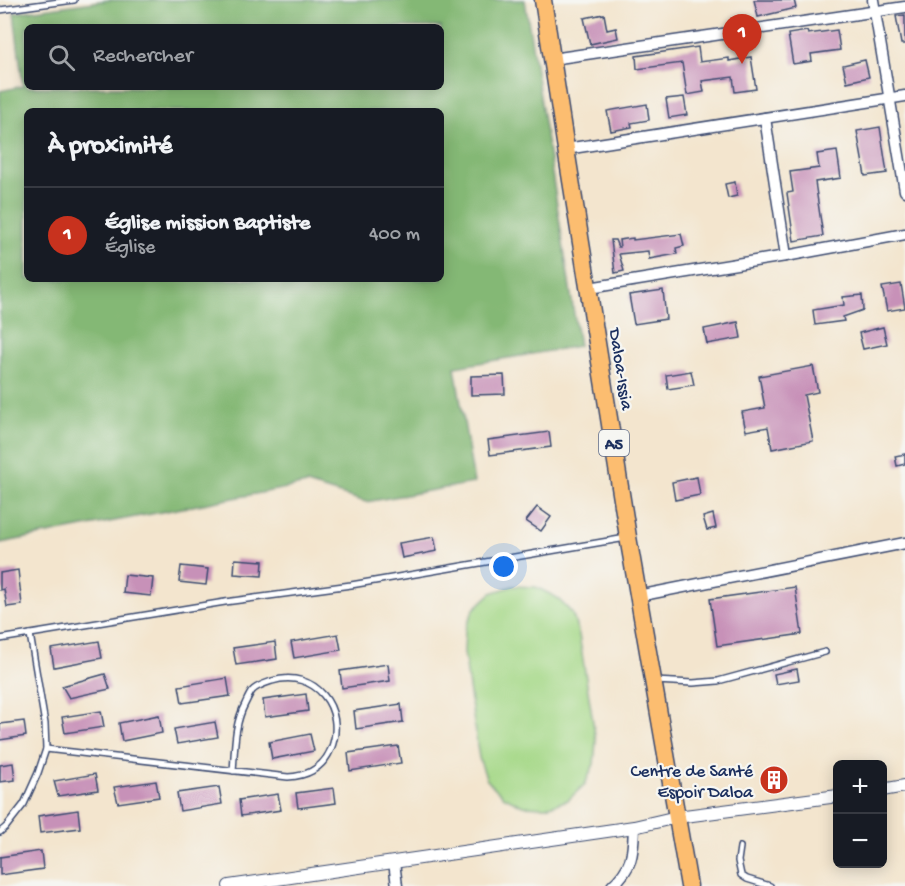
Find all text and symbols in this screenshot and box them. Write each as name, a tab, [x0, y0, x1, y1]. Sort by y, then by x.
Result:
pin: 1	[722, 14, 762, 64]
search box	[24, 24, 444, 90]
icon: search	[45, 41, 78, 74]
text: Rechercher	[93, 44, 193, 70]
text: À proximité	[48, 132, 172, 163]
text: Église mission Baptiste	[105, 211, 310, 237]
text: 1	[63, 224, 72, 247]
text: 400 m	[369, 224, 420, 247]
text: Église	[105, 237, 155, 260]
street label: Daloa-Issia	[603, 326, 636, 413]
road number: A5	[599, 430, 629, 456]
your location	[489, 552, 518, 581]
map controls	[833, 760, 887, 868]
button: +	[833, 760, 887, 814]
place label: Centre de Santé Espoir Daloa	[630, 762, 754, 804]
building icon: Centre de Santé Espoir Daloa	[758, 764, 790, 796]
button: −	[833, 814, 887, 868]

